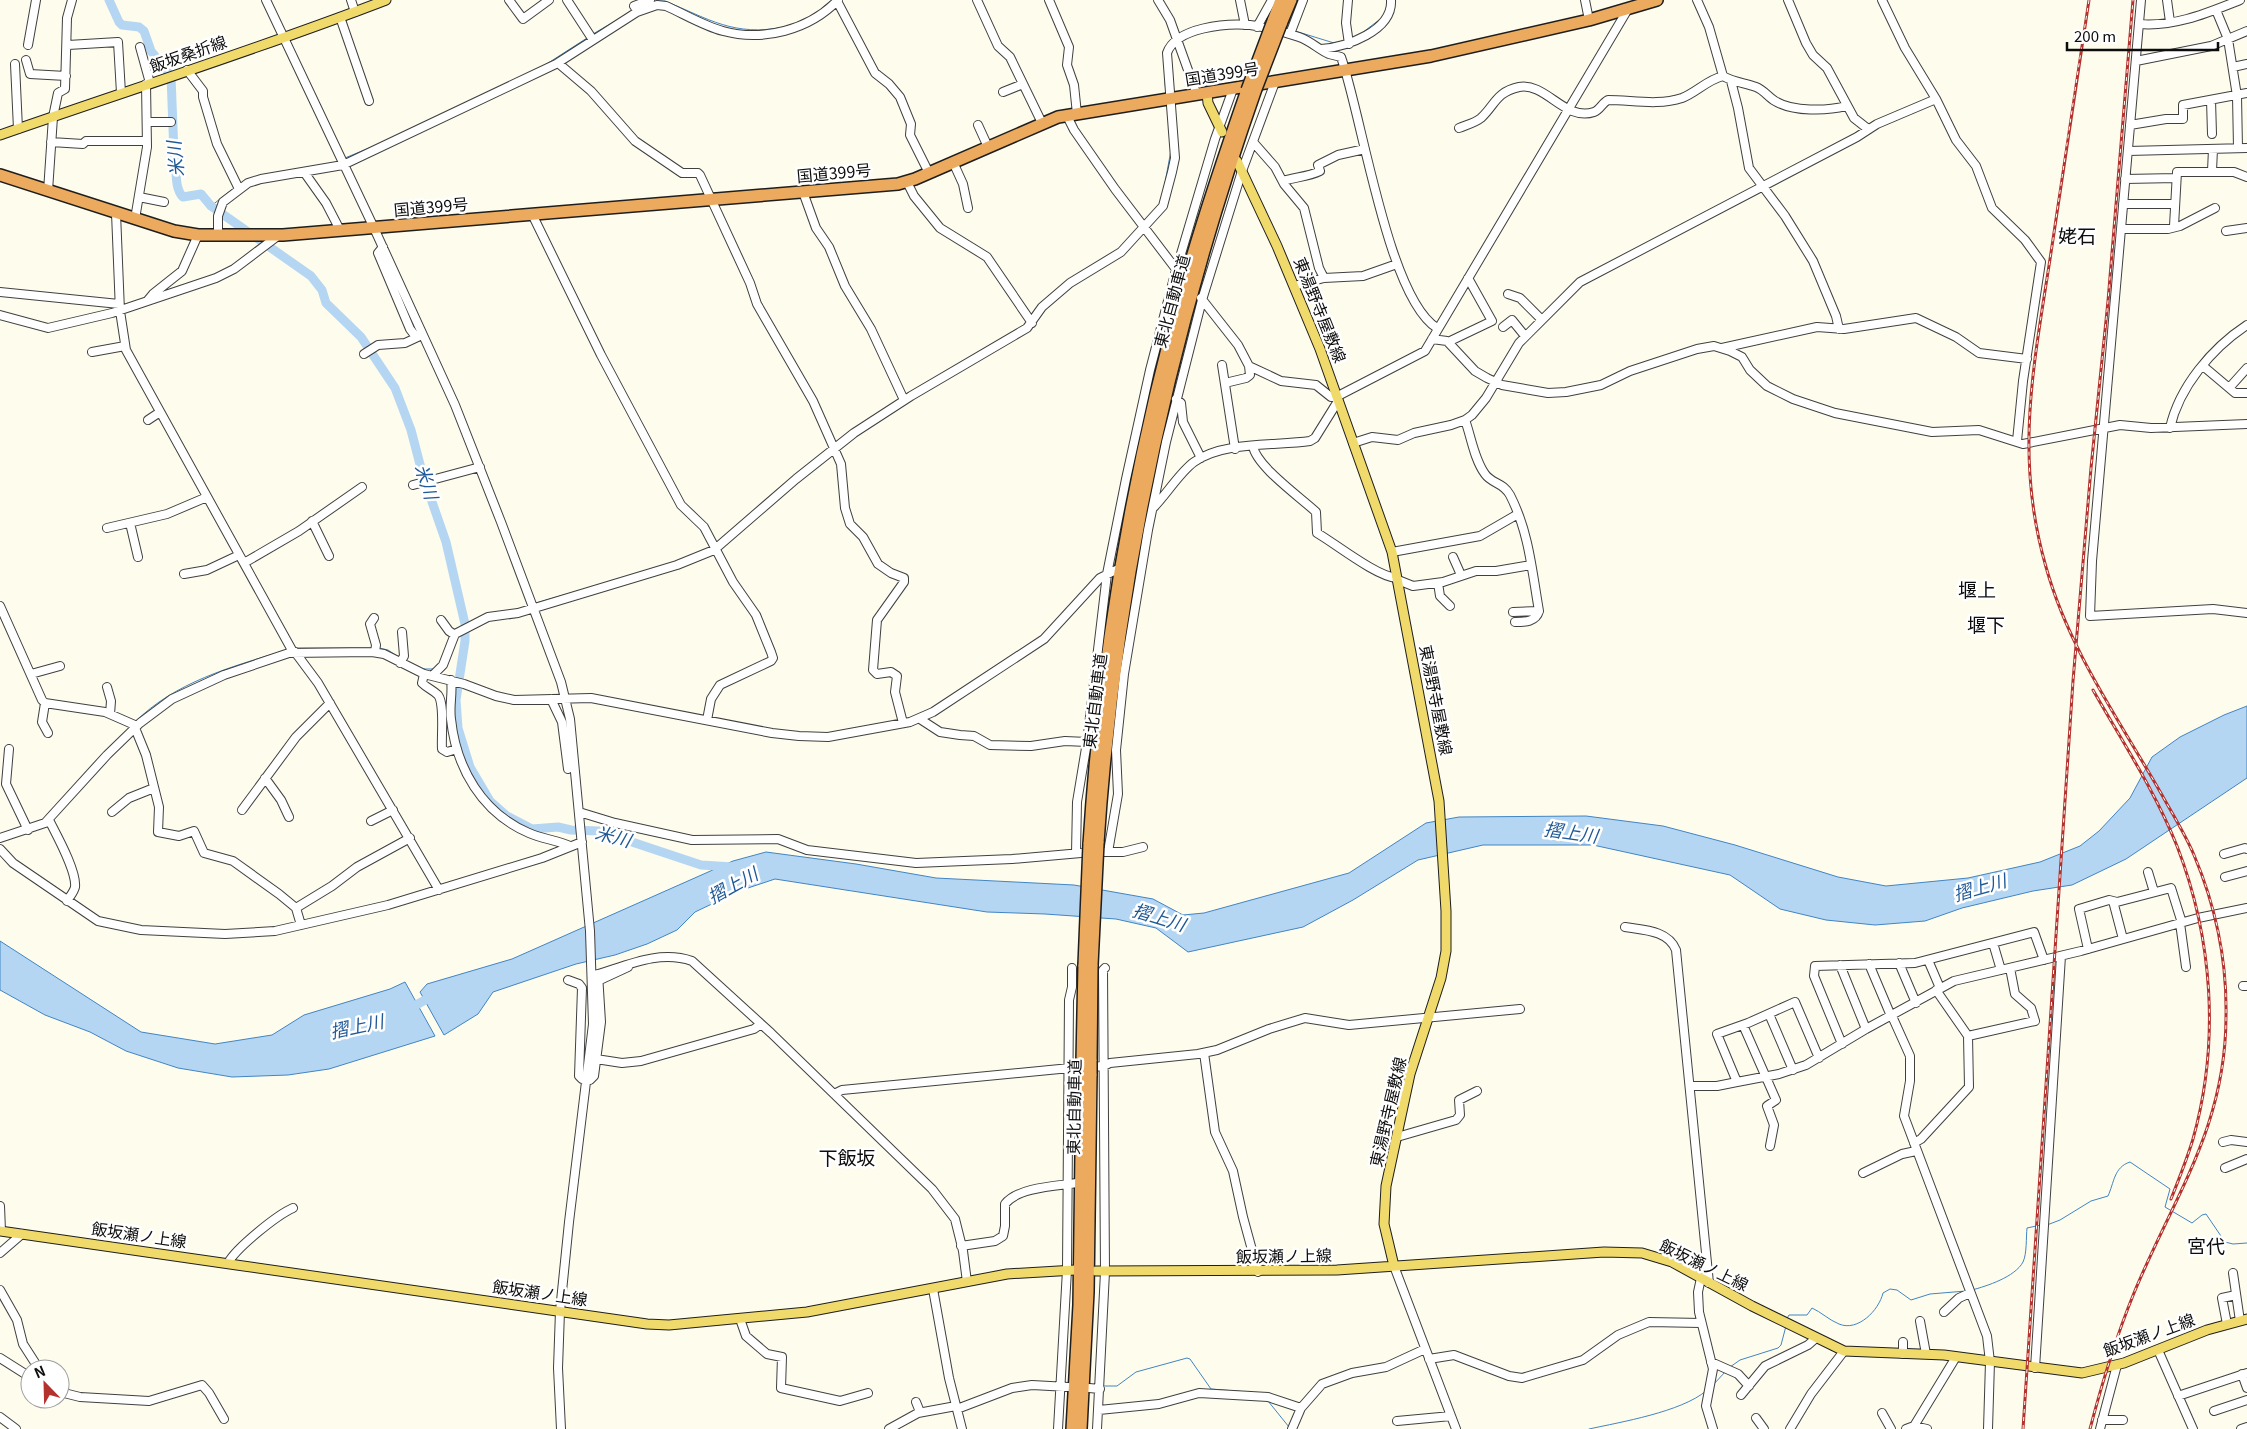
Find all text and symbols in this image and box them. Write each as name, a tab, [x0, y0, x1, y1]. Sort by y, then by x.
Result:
scale bar	[2067, 20, 2218, 52]
text: 200 m	[2074, 25, 2116, 46]
street label: 飯坂桑折線	[146, 29, 229, 77]
street label: 国道399号	[1183, 55, 1261, 91]
water label: 米川	[159, 138, 189, 178]
street label: 国道399号	[796, 157, 872, 187]
street label: 国道399号	[393, 191, 469, 221]
district label: 姥石	[2058, 221, 2096, 248]
street label: 東北自動車道	[1147, 251, 1195, 350]
street label: 東湯野寺屋敷線	[1289, 253, 1353, 366]
water label: 米川	[410, 460, 446, 504]
district label: 堰上	[1958, 575, 1996, 602]
district label: 堰下	[1967, 610, 2005, 637]
street label: 東湯野寺屋敷線	[1415, 643, 1459, 757]
street label: 東北自動車道	[1076, 652, 1112, 750]
water label: 摺上川	[1543, 814, 1602, 848]
water label: 米川	[593, 818, 636, 853]
water label: 摺上川	[702, 859, 764, 909]
water label: 摺上川	[1950, 866, 2011, 906]
water label: 摺上川	[1130, 896, 1191, 937]
water label: 摺上川	[327, 1006, 388, 1043]
street label: 東湯野寺屋敷線	[1363, 1055, 1411, 1169]
street label: 東北自動車道	[1060, 1059, 1086, 1155]
district label: 下飯坂	[818, 1143, 876, 1170]
street label: 飯坂瀬ノ上線	[90, 1215, 188, 1253]
district label: 宮代	[2187, 1231, 2225, 1258]
street label: 飯坂瀬ノ上線	[1656, 1232, 1753, 1296]
street label: 飯坂瀬ノ上線	[1236, 1242, 1332, 1268]
street label: 飯坂瀬ノ上線	[491, 1273, 589, 1311]
street label: 飯坂瀬ノ上線	[2099, 1306, 2198, 1362]
north arrow	[20, 1359, 70, 1409]
text: N	[31, 1360, 48, 1382]

